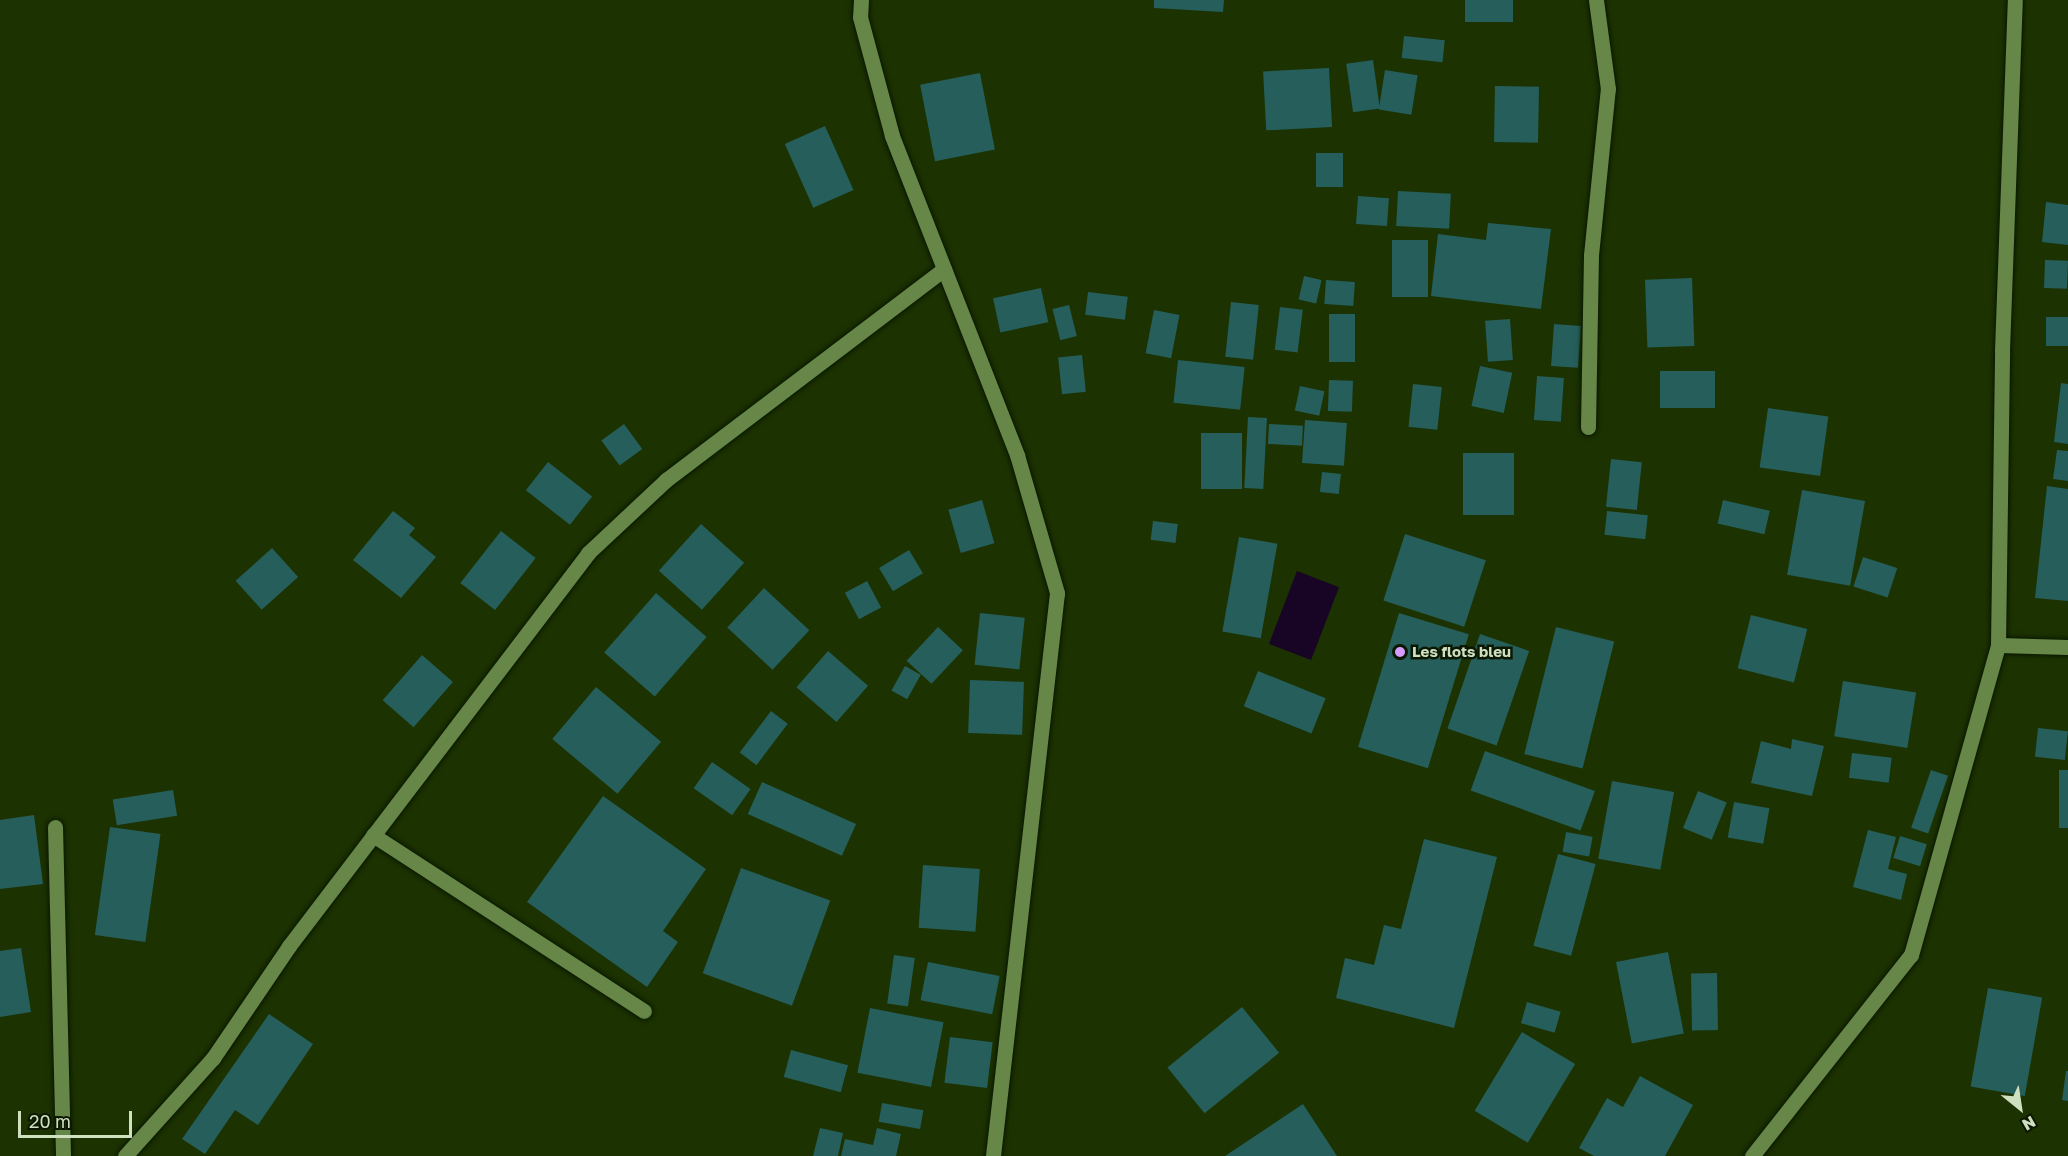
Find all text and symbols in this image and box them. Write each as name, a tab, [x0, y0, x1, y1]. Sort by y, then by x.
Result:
place label: Les flots bleu	[1412, 643, 1511, 661]
marker: Les flots bleu	[1393, 645, 1407, 659]
north arrow	[1990, 1078, 2050, 1138]
scale bar	[21, 1099, 135, 1137]
text: 20 m	[29, 1110, 71, 1132]
text: N	[2019, 1112, 2039, 1135]

